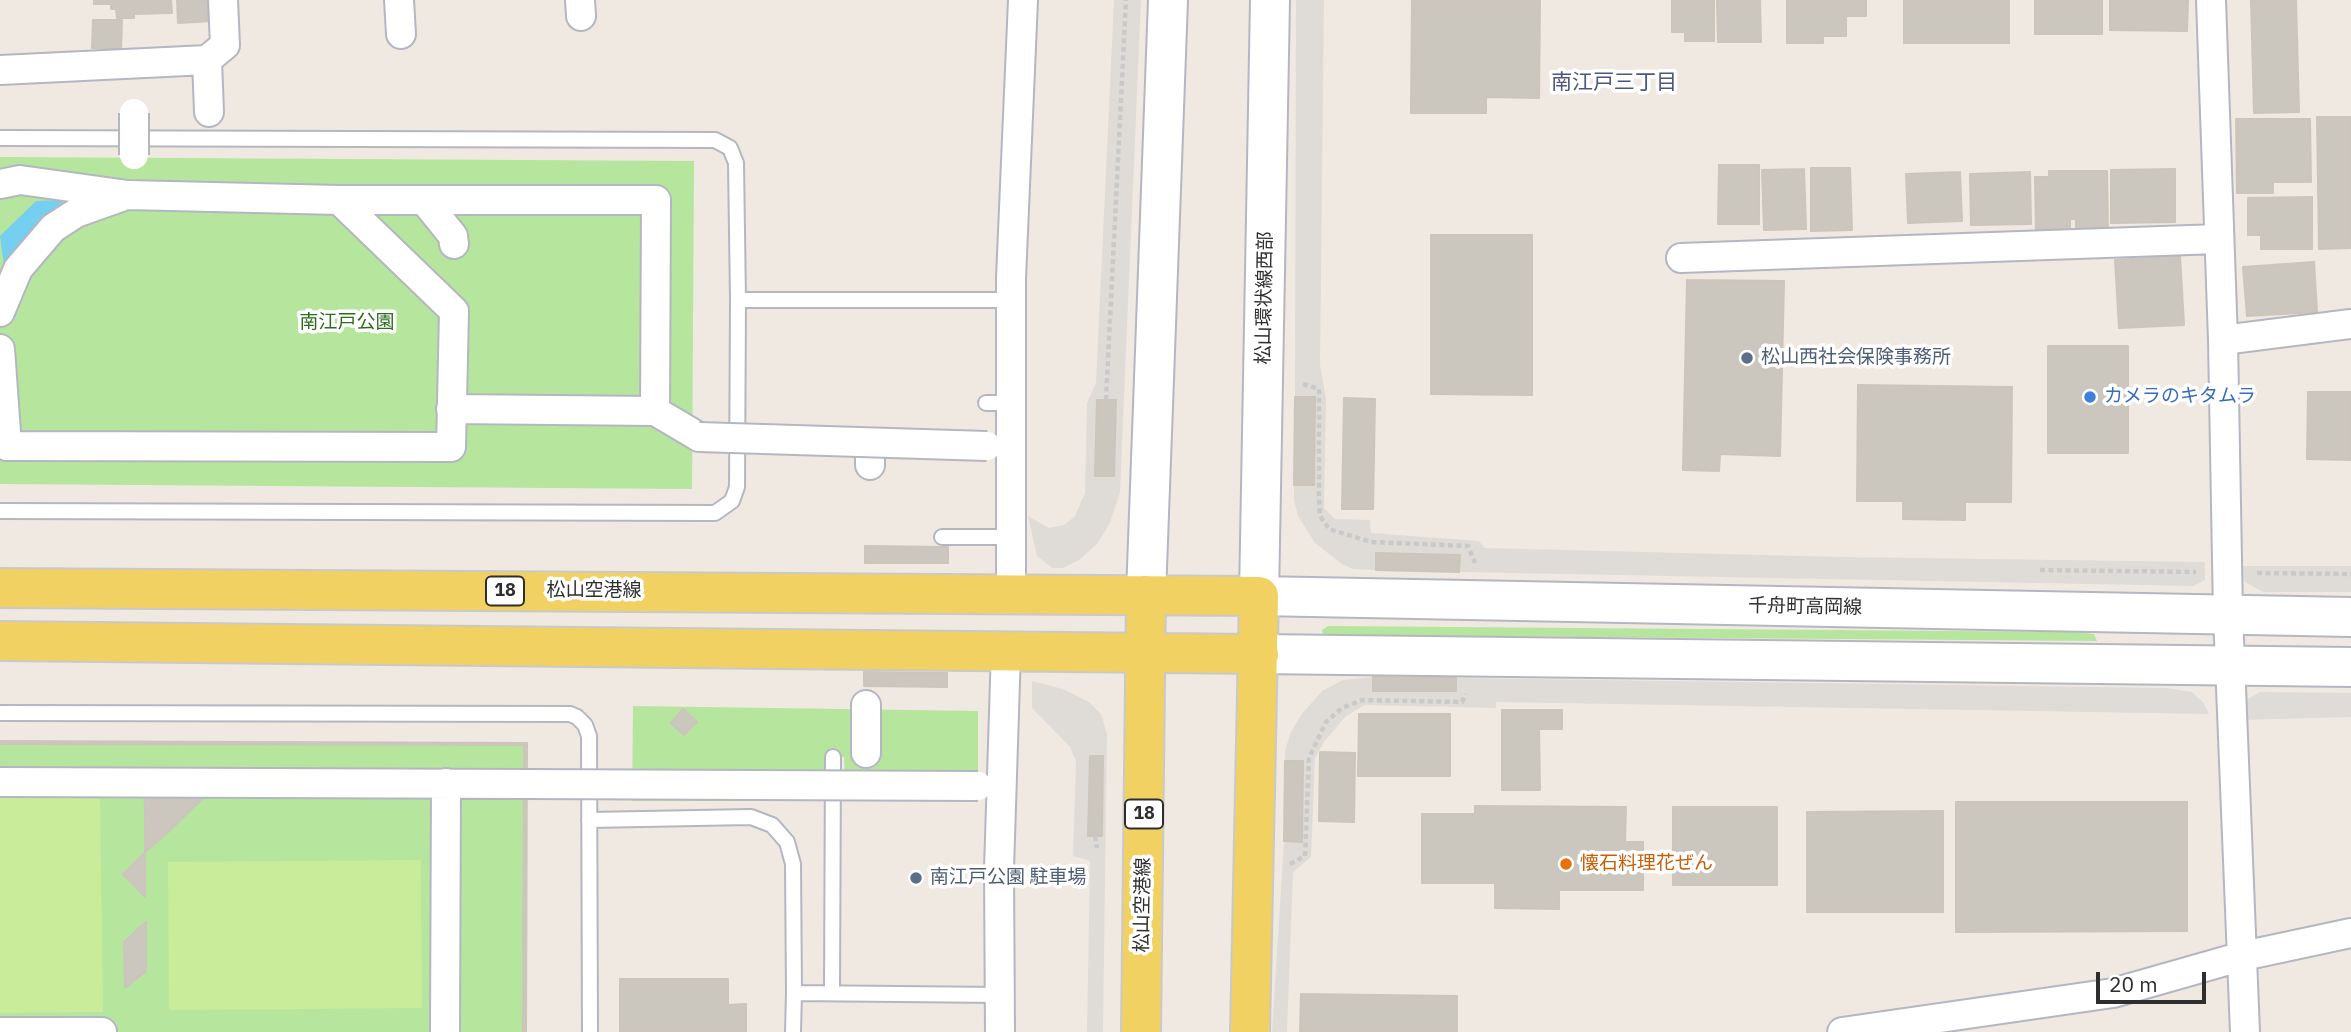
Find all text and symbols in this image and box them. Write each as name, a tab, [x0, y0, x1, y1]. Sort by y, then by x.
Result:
district label: 南江戸三丁目	[1551, 70, 1677, 96]
street label: 松山環状線西部	[1252, 231, 1278, 365]
park label: 南江戸公園	[300, 312, 394, 334]
place label: 松山西社会保険事務所	[1761, 347, 1951, 369]
marker: 松山西社会保険事務所	[1739, 350, 1755, 366]
place label: カメラのキタムラ	[2104, 386, 2256, 408]
marker: カメラのキタムラ	[2082, 389, 2098, 405]
road number: 18	[486, 576, 524, 606]
street label: 松山空港線	[547, 580, 641, 602]
street label: 千舟町高岡線	[1748, 595, 1862, 619]
road number: 18	[1125, 800, 1163, 828]
place label: 懐石料理花ぜん	[1580, 853, 1713, 875]
marker: 懐石料理花ぜん	[1558, 856, 1574, 872]
street label: 松山空港線	[1131, 857, 1155, 953]
place label: 南江戸公園 駐車場	[930, 867, 1086, 889]
marker: 南江戸公園 駐車場	[908, 870, 924, 886]
scale bar	[2099, 958, 2209, 1002]
text: 20 m	[2109, 970, 2158, 998]

